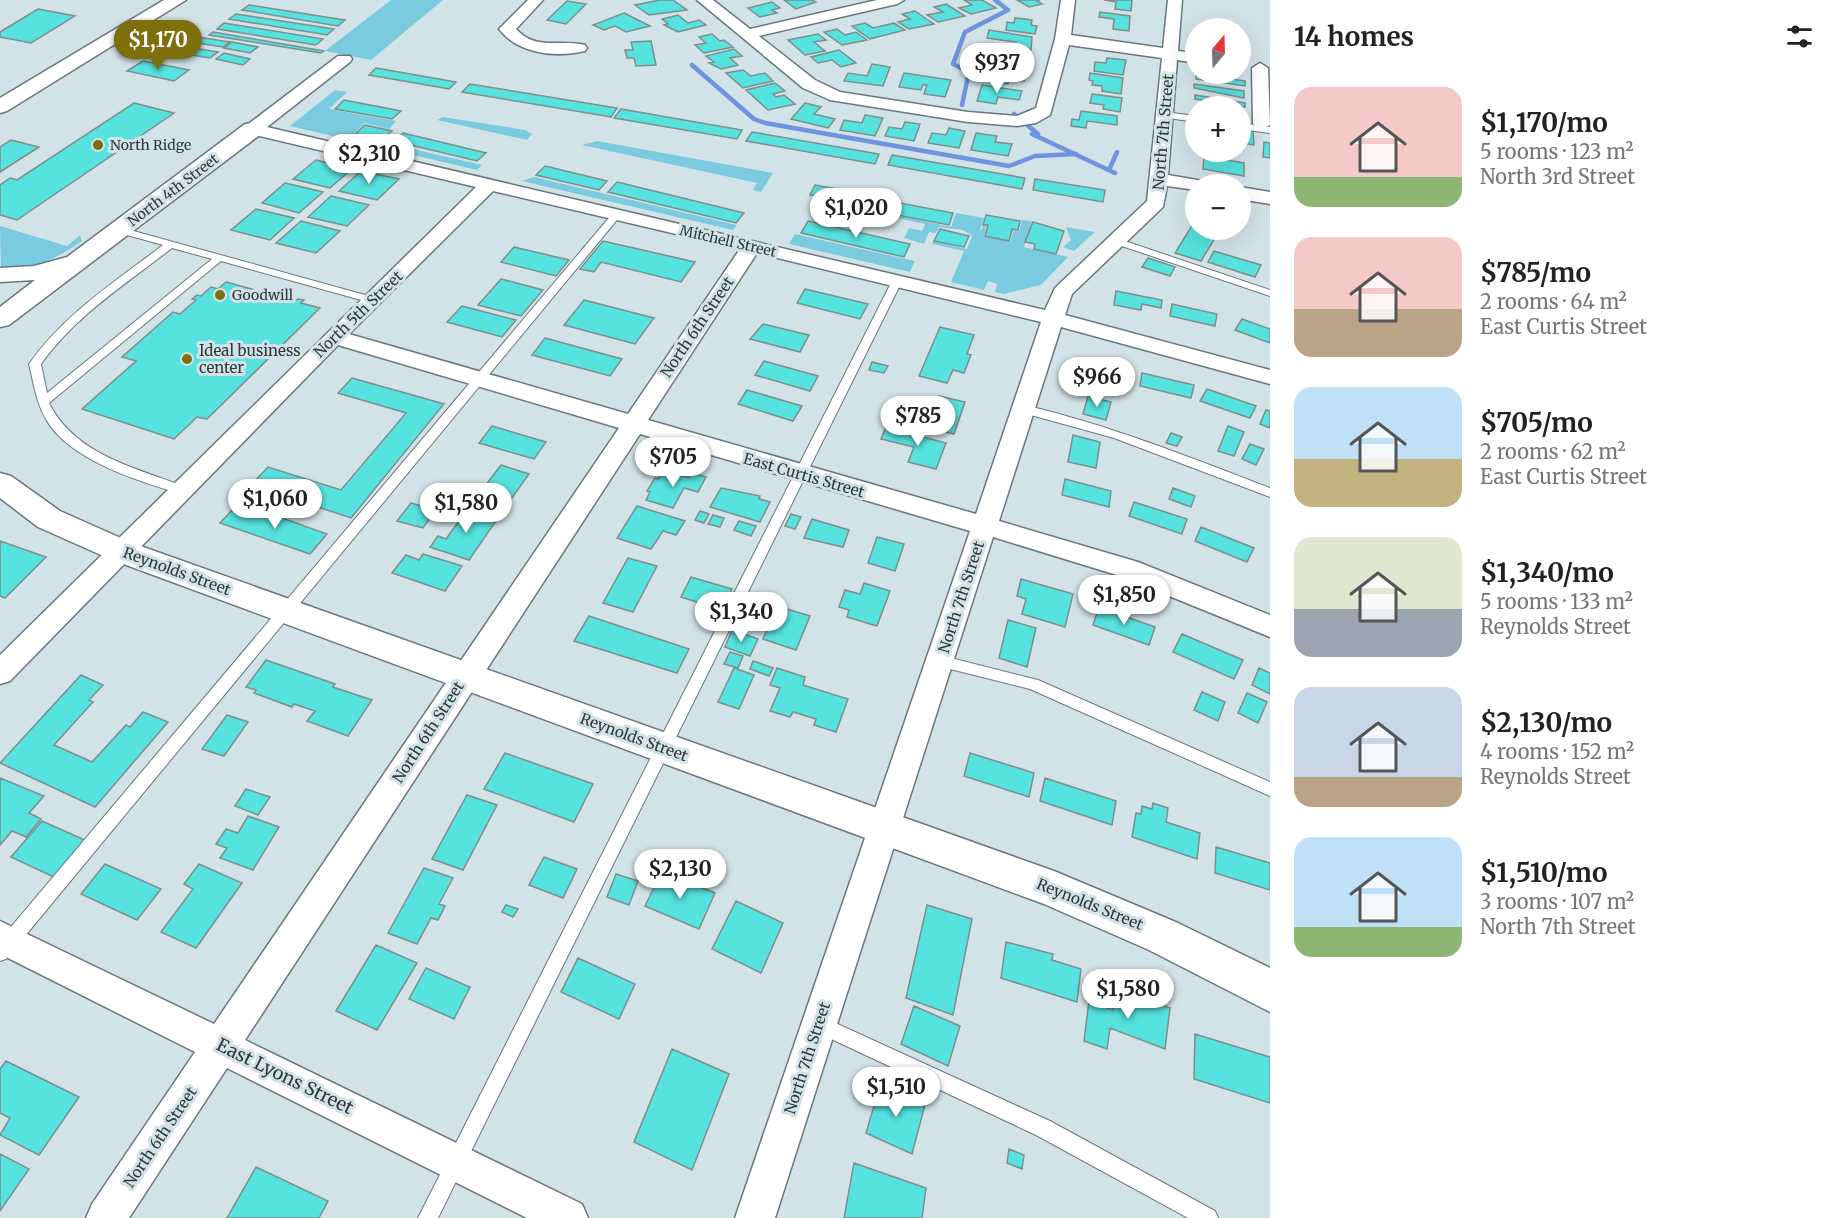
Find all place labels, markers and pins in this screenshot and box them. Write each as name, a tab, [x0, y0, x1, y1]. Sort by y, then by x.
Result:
pin: $1,170	[109, 20, 207, 71]
pin: $937	[961, 43, 1033, 94]
pin: $2,310	[320, 134, 418, 185]
place label: North Ridge	[110, 136, 191, 154]
marker: North Ridge	[91, 138, 105, 152]
pin: $1,020	[807, 188, 905, 239]
place label: Goodwill	[232, 286, 294, 304]
marker: Goodwill	[213, 288, 227, 302]
place label: Ideal business center	[199, 341, 301, 377]
marker: Ideal business center	[180, 352, 194, 366]
pin: $966	[1061, 357, 1133, 408]
pin: $785	[882, 396, 954, 447]
pin: $705	[637, 437, 709, 488]
pin: $1,060	[226, 479, 324, 530]
pin: $1,580	[417, 483, 515, 534]
pin: $1,850	[1075, 575, 1173, 626]
pin: $1,340	[692, 592, 790, 643]
pin: $2,130	[631, 849, 729, 900]
pin: $1,580	[1079, 969, 1177, 1020]
pin: $1,510	[847, 1067, 945, 1118]

